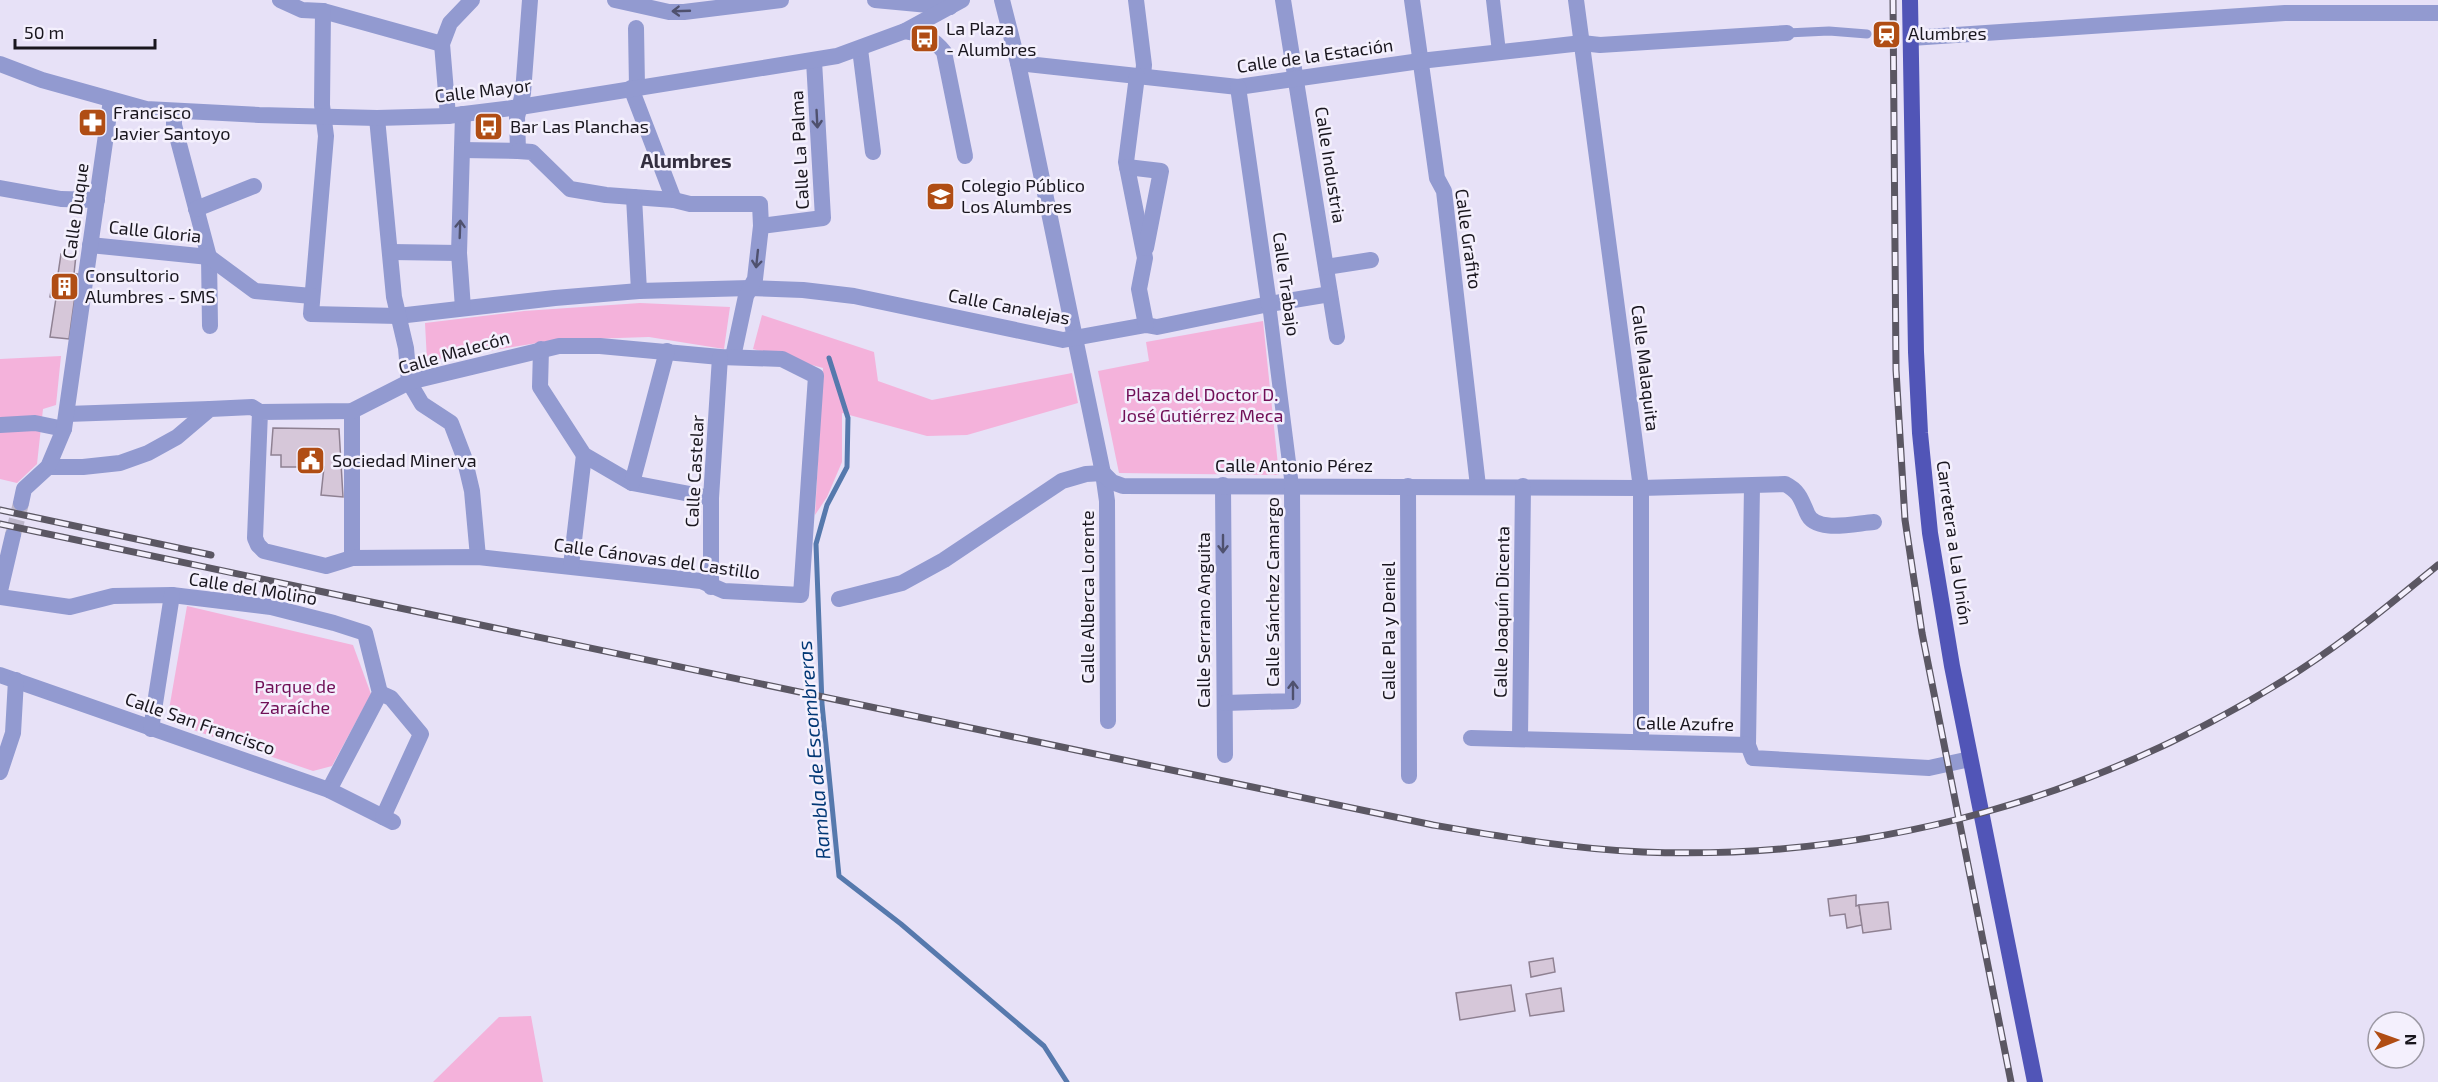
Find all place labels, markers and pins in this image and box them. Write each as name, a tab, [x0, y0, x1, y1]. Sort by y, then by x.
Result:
place label: La Plaza - Alumbres	[946, 17, 1036, 60]
station icon: Alumbres	[1871, 18, 1903, 50]
place label: Alumbres	[1908, 22, 1987, 44]
bus stop icon: La Plaza - Alumbres	[909, 23, 941, 55]
place label: Francisco Javier Santoyo	[113, 101, 231, 144]
pharmacy icon: Francisco Javier Santoyo	[76, 107, 108, 139]
bus stop icon: Bar Las Planchas	[473, 111, 505, 143]
place label: Bar Las Planchas	[510, 115, 649, 137]
place label: Colegio Público Los Alumbres	[961, 174, 1085, 217]
school or university icon: Colegio Público Los Alumbres	[924, 180, 956, 212]
place label: Consultorio Alumbres - SMS	[85, 264, 216, 307]
building icon: Consultorio Alumbres - SMS	[48, 270, 80, 302]
public building icon: Sociedad Minerva	[295, 445, 327, 477]
place label: Sociedad Minerva	[332, 449, 477, 471]

